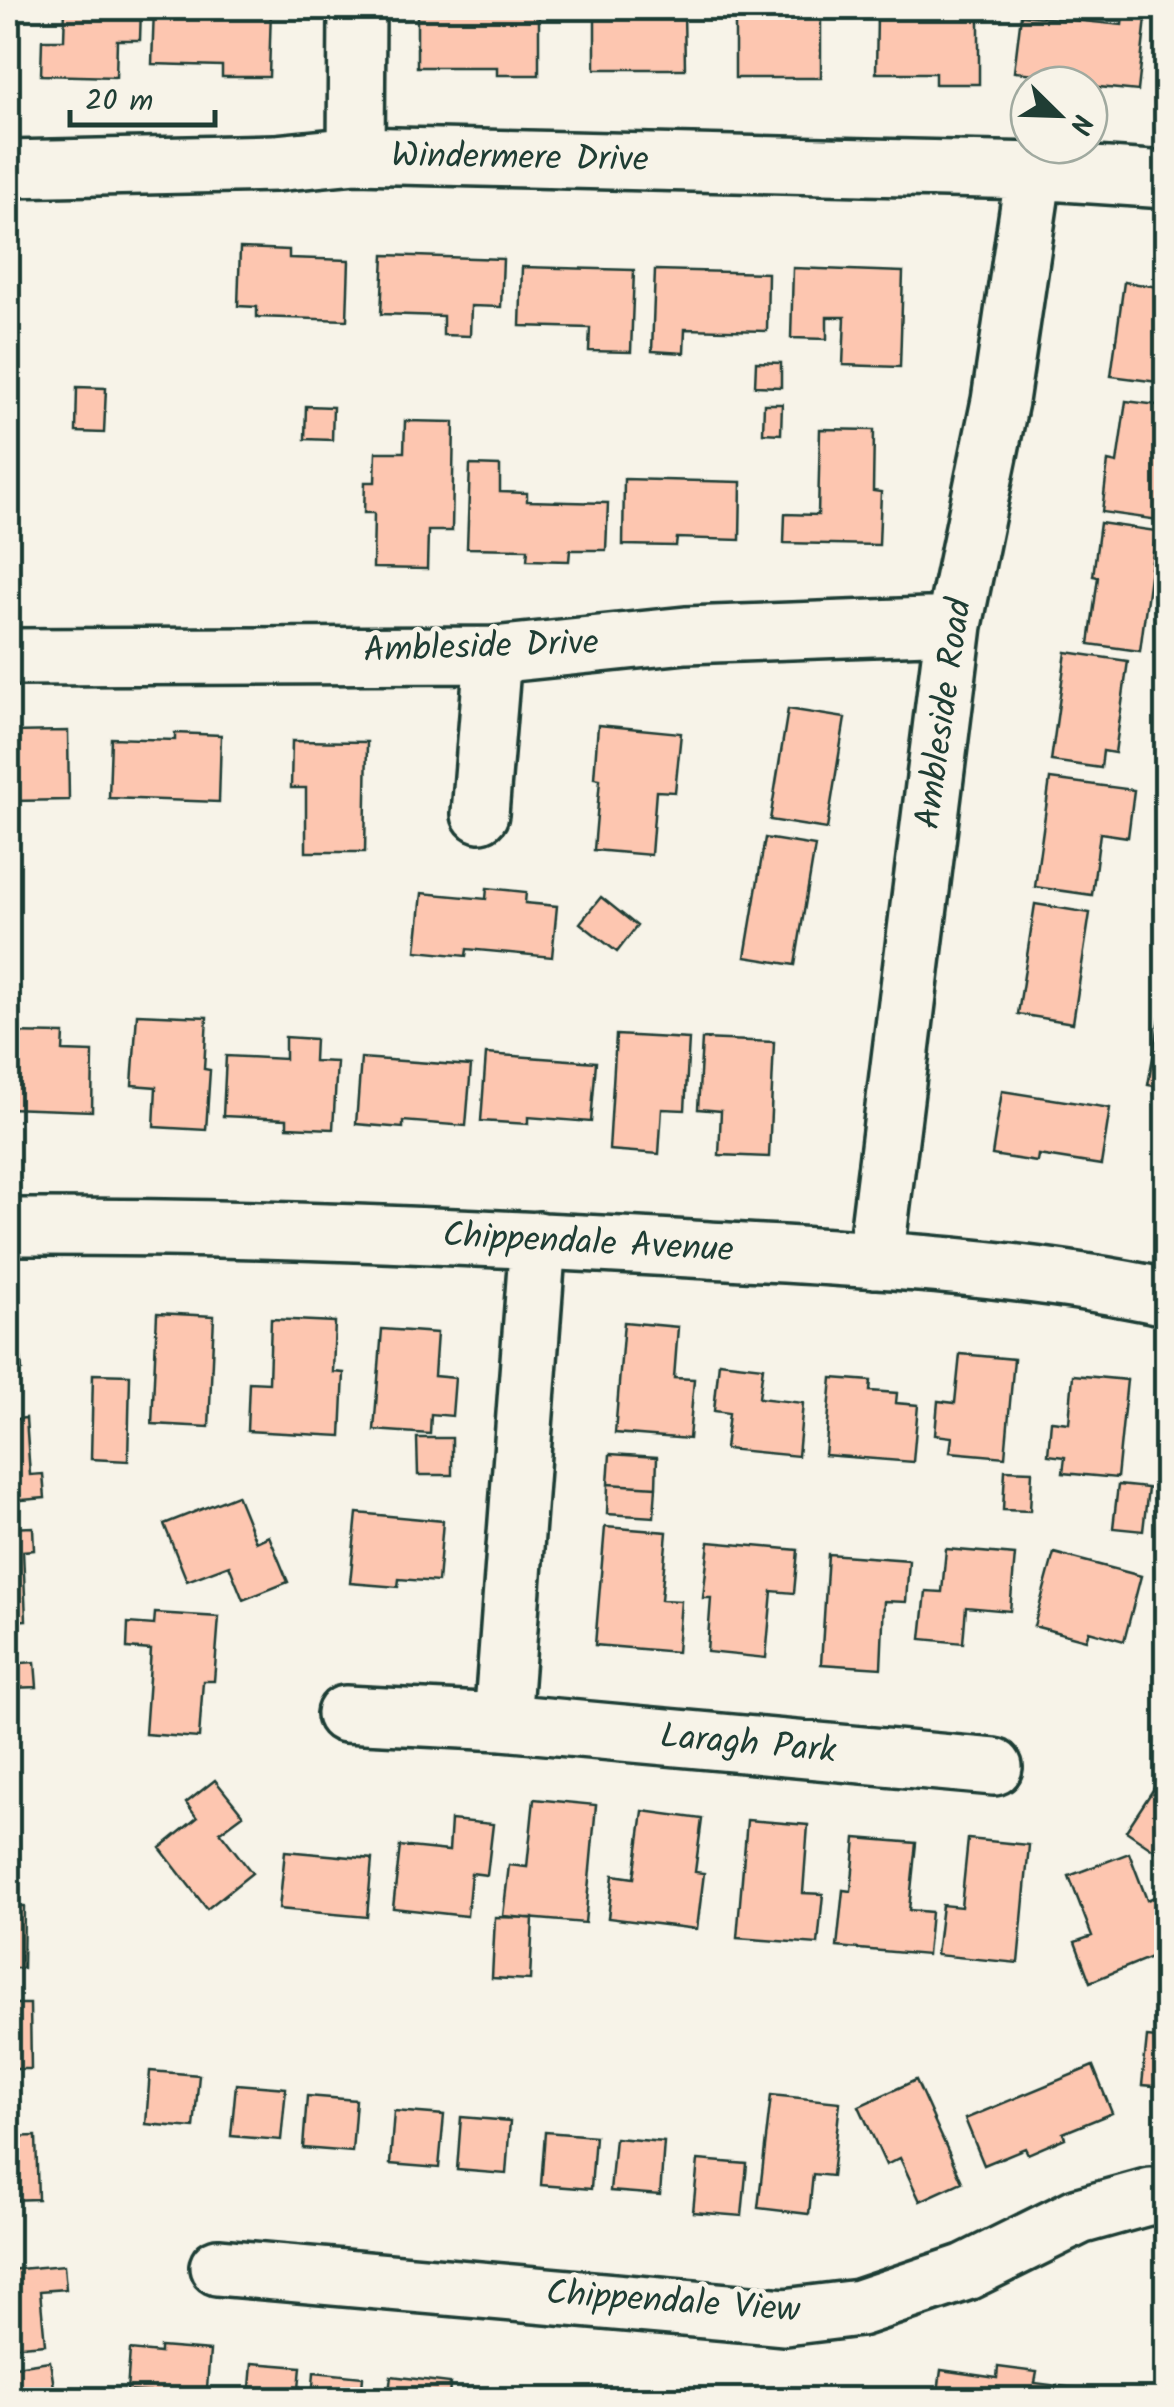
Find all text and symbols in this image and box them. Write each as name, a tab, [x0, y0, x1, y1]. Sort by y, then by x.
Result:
scale bar	[70, 65, 215, 127]
north arrow	[1009, 65, 1109, 165]
text: 20 m	[85, 78, 153, 126]
text: N	[1055, 107, 1104, 141]
street label: Windermere Drive	[391, 129, 649, 189]
street label: Ambleside Road	[901, 593, 989, 833]
street label: Ambleside Drive	[362, 616, 600, 680]
street label: Chippendale Avenue	[441, 1208, 735, 1280]
street label: Laragh Park	[658, 1709, 839, 1781]
street label: Chippendale View	[544, 2266, 802, 2340]

